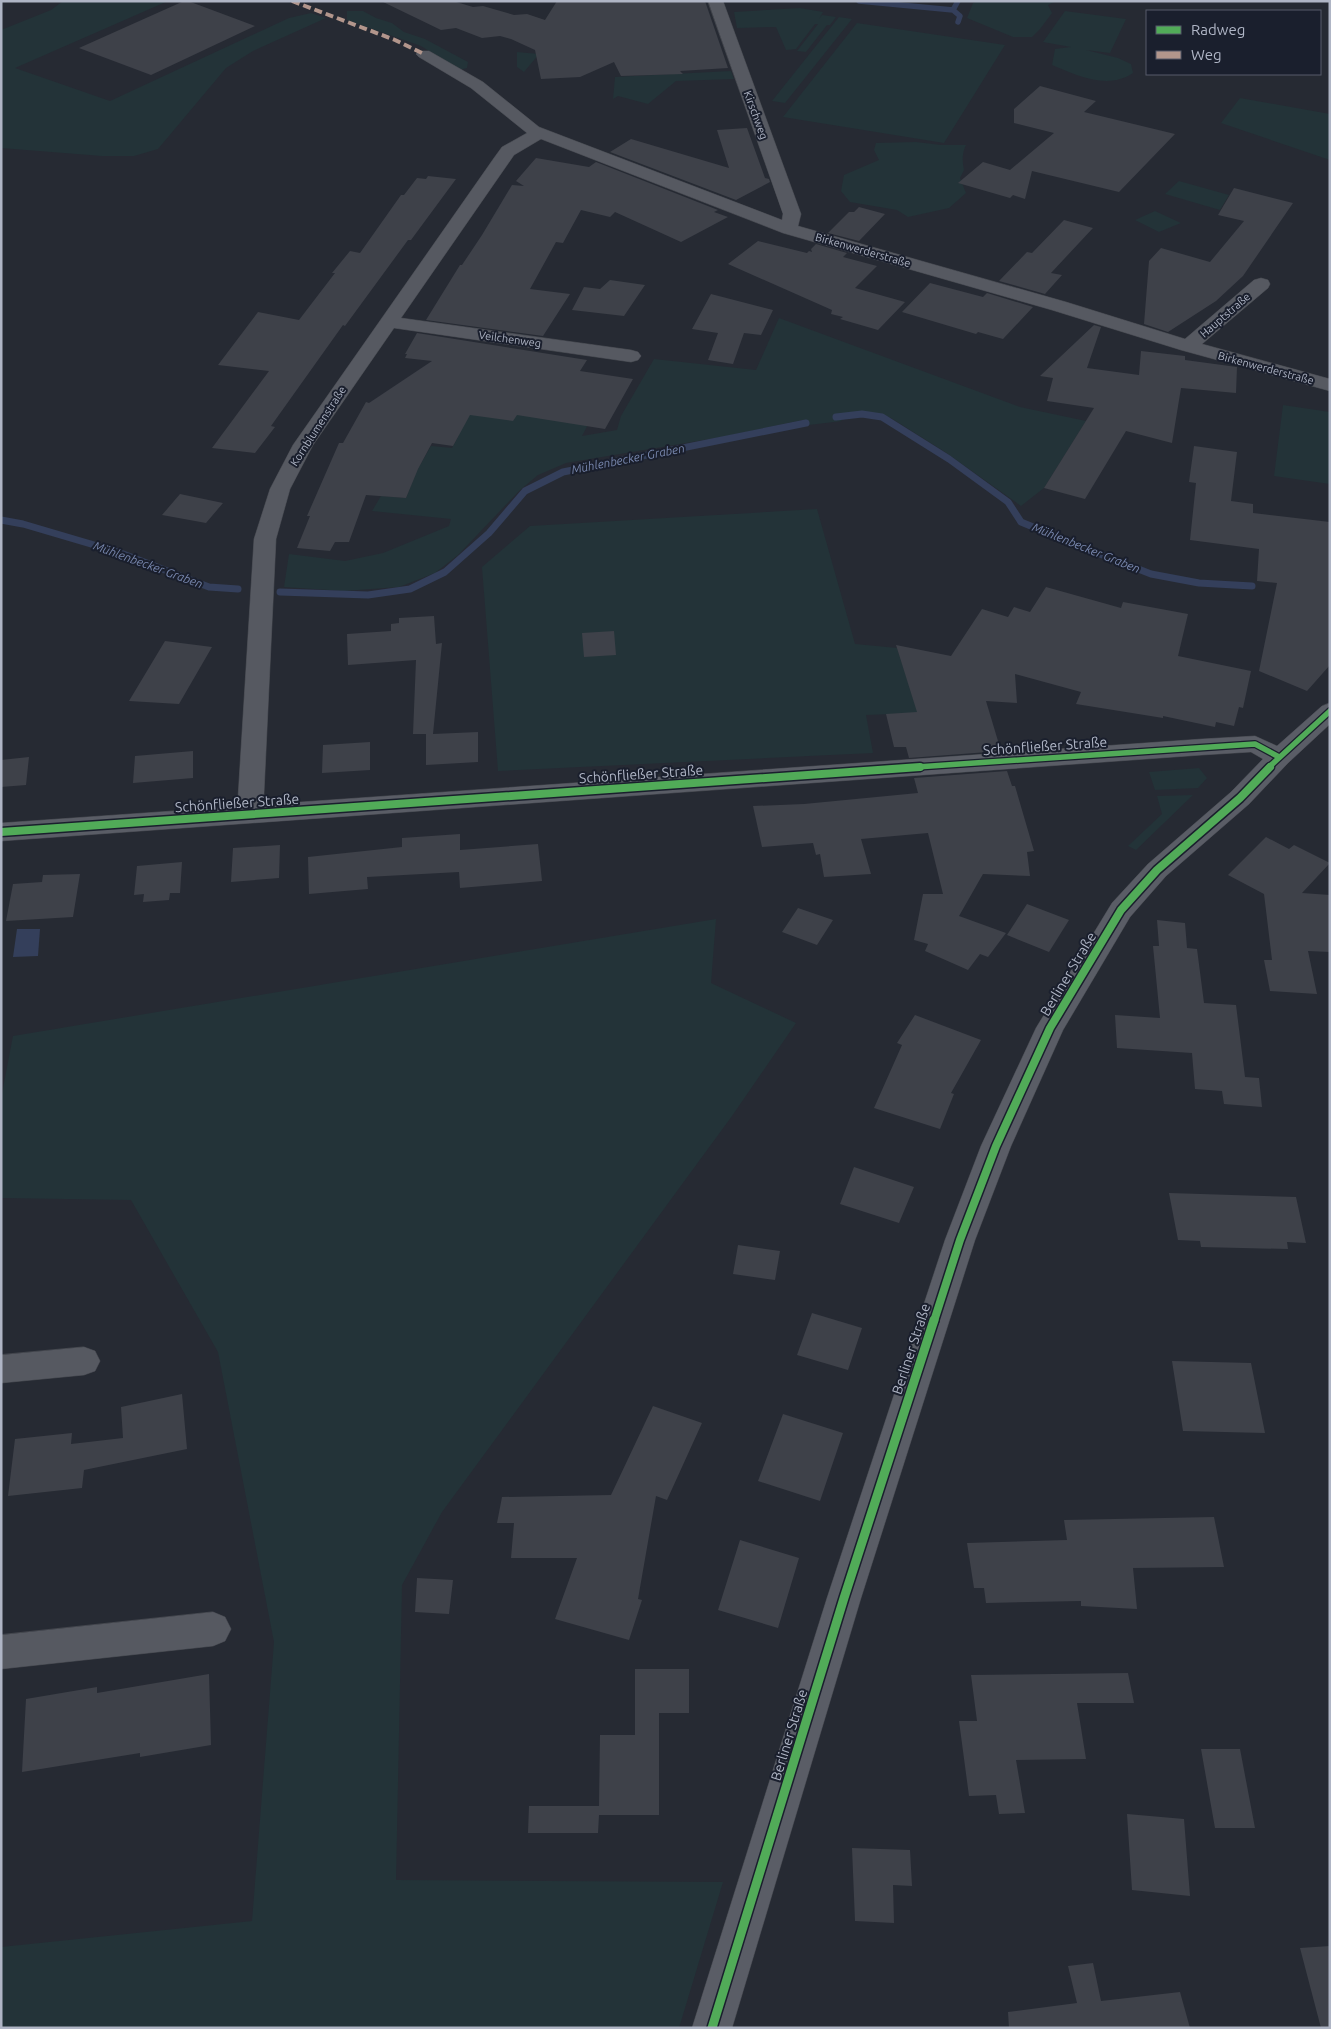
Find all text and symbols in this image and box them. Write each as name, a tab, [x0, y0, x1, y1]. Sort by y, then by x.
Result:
legend	[1146, 10, 1321, 75]
text: Radweg	[1191, 21, 1245, 38]
text: Weg	[1191, 46, 1222, 63]
street label: Kirschweg	[742, 89, 770, 141]
street label: Birkenwerderstraße	[814, 231, 912, 269]
street label: Hauptstraße	[1198, 290, 1252, 340]
street label: Veilchenweg	[478, 329, 542, 349]
street label: Birkenwerderstraße	[1217, 349, 1315, 387]
street label: Kornblumenstraße	[288, 384, 348, 468]
water label: Mühlenbecker Graben	[570, 441, 686, 476]
water label: Mühlenbecker Graben	[1030, 520, 1142, 575]
water label: Mühlenbecker Graben	[92, 539, 204, 590]
street label: Schönfließer Straße	[982, 734, 1108, 758]
street label: Schönfließer Straße	[578, 762, 704, 786]
street label: Schönfließer Straße	[174, 791, 300, 815]
street label: Berliner Straße	[1037, 929, 1099, 1019]
street label: Berliner Straße	[889, 1301, 933, 1397]
street label: Berliner Straße	[768, 1687, 810, 1783]

